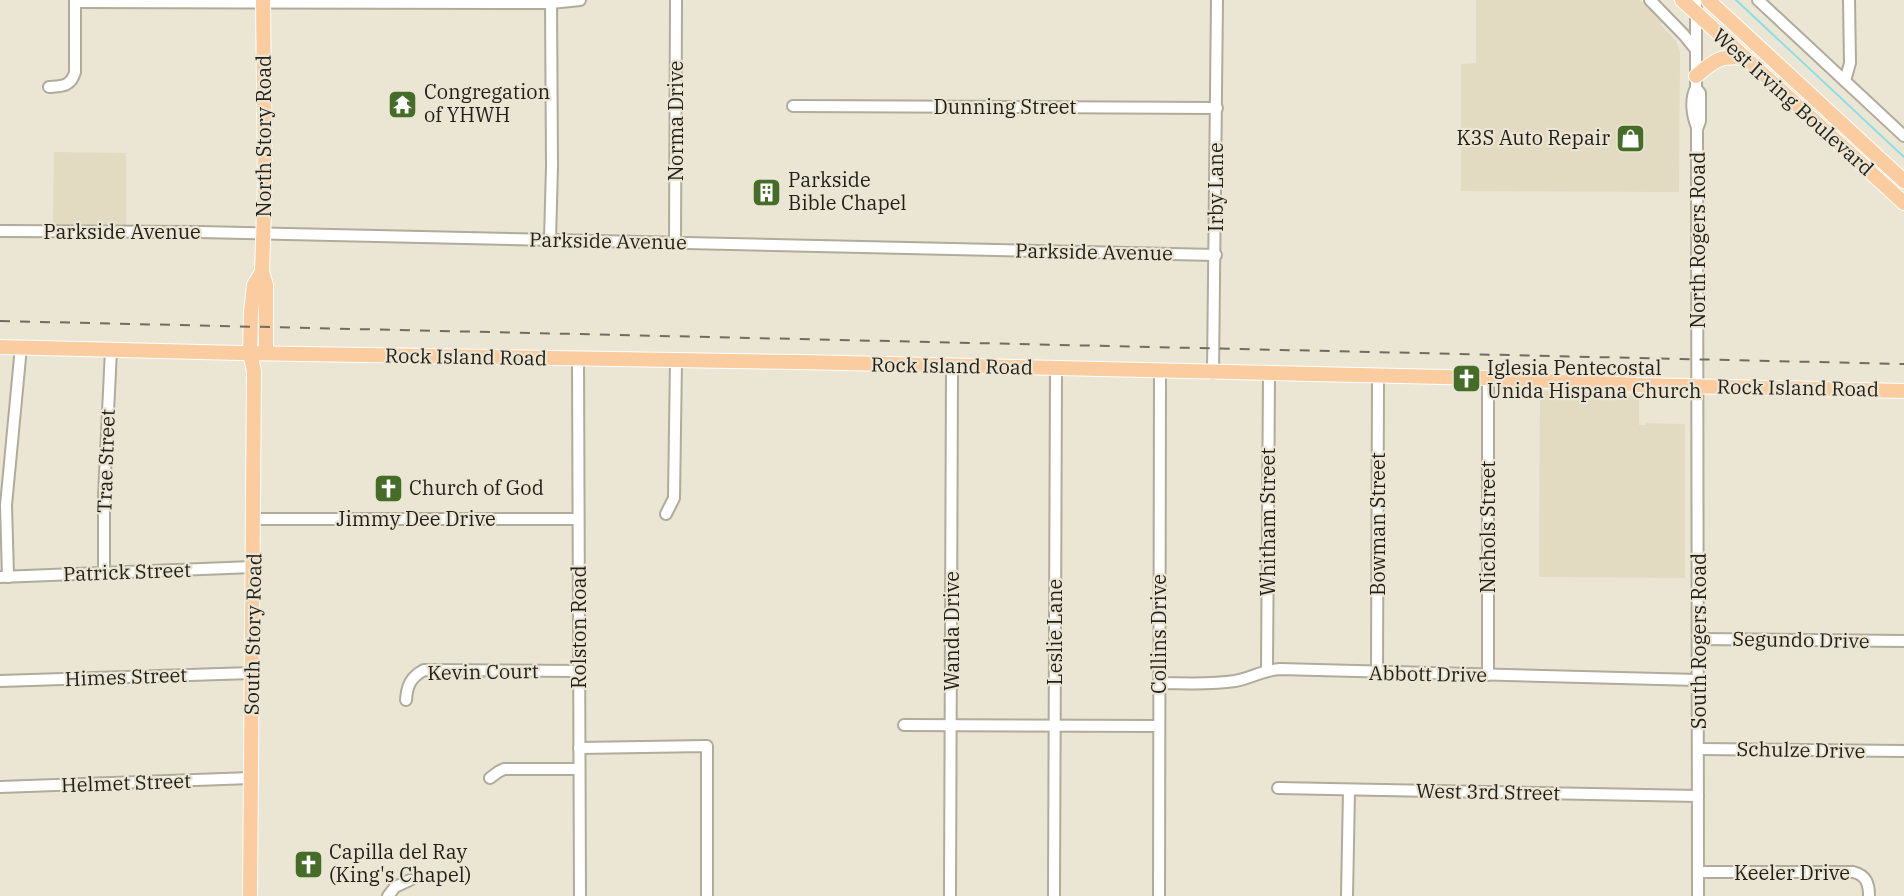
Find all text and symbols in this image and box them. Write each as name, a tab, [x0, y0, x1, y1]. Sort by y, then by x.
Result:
street label: West Irving Boulevard	[1707, 22, 1880, 181]
street label: North Story Road	[250, 55, 277, 217]
street label: Norma Drive	[662, 61, 689, 181]
place label: Congregation of YHWH	[424, 78, 550, 128]
temple icon: Congregation of YHWH	[387, 88, 419, 120]
street label: Dunning Street	[934, 93, 1076, 120]
shop icon: K3S Auto Repair	[1615, 122, 1647, 154]
place label: K3S Auto Repair	[1456, 124, 1610, 151]
street label: Irby Lane	[1202, 142, 1229, 232]
street label: North Rogers Road	[1684, 152, 1711, 328]
place label: Parkside Bible Chapel	[788, 166, 907, 216]
building icon: Parkside Bible Chapel	[751, 176, 783, 208]
street label: Parkside Avenue	[43, 218, 201, 245]
street label: Parkside Avenue	[529, 226, 687, 255]
street label: Parkside Avenue	[1015, 237, 1173, 266]
street label: Rock Island Road	[385, 342, 547, 371]
street label: Rock Island Road	[871, 351, 1033, 380]
place label: Iglesia Pentecostal Unida Hispana Church	[1487, 354, 1702, 404]
church icon: Iglesia Pentecostal Unida Hispana Church	[1450, 363, 1482, 395]
street label: Rock Island Road	[1717, 373, 1879, 402]
street label: Trae Street	[90, 409, 121, 513]
street label: Whitham Street	[1254, 448, 1281, 596]
street label: Bowman Street	[1364, 452, 1391, 596]
street label: Nichols Street	[1474, 461, 1501, 593]
church icon: Church of God	[372, 472, 404, 504]
place label: Church of God	[409, 474, 544, 501]
street label: Jimmy Dee Drive	[336, 505, 496, 532]
street label: South Story Road	[238, 553, 267, 715]
street label: South Rogers Road	[1685, 553, 1712, 729]
street label: Patrick Street	[63, 556, 191, 587]
street label: Rolston Road	[565, 565, 592, 689]
street label: Wanda Drive	[938, 571, 965, 691]
street label: Collins Drive	[1145, 574, 1172, 694]
street label: Leslie Lane	[1041, 579, 1068, 685]
street label: Segundo Drive	[1732, 625, 1870, 654]
street label: Kevin Court	[427, 657, 539, 686]
street label: Abbott Drive	[1369, 659, 1487, 688]
street label: Himes Street	[64, 661, 188, 692]
street label: Schulze Drive	[1736, 735, 1866, 764]
street label: Helmet Street	[60, 767, 191, 798]
street label: West 3rd Street	[1416, 777, 1560, 806]
place label: Capilla del Ray (King's Chapel)	[329, 838, 471, 888]
church icon: Capilla del Ray (King's Chapel)	[292, 848, 324, 880]
street label: Keeler Drive	[1734, 859, 1850, 886]

